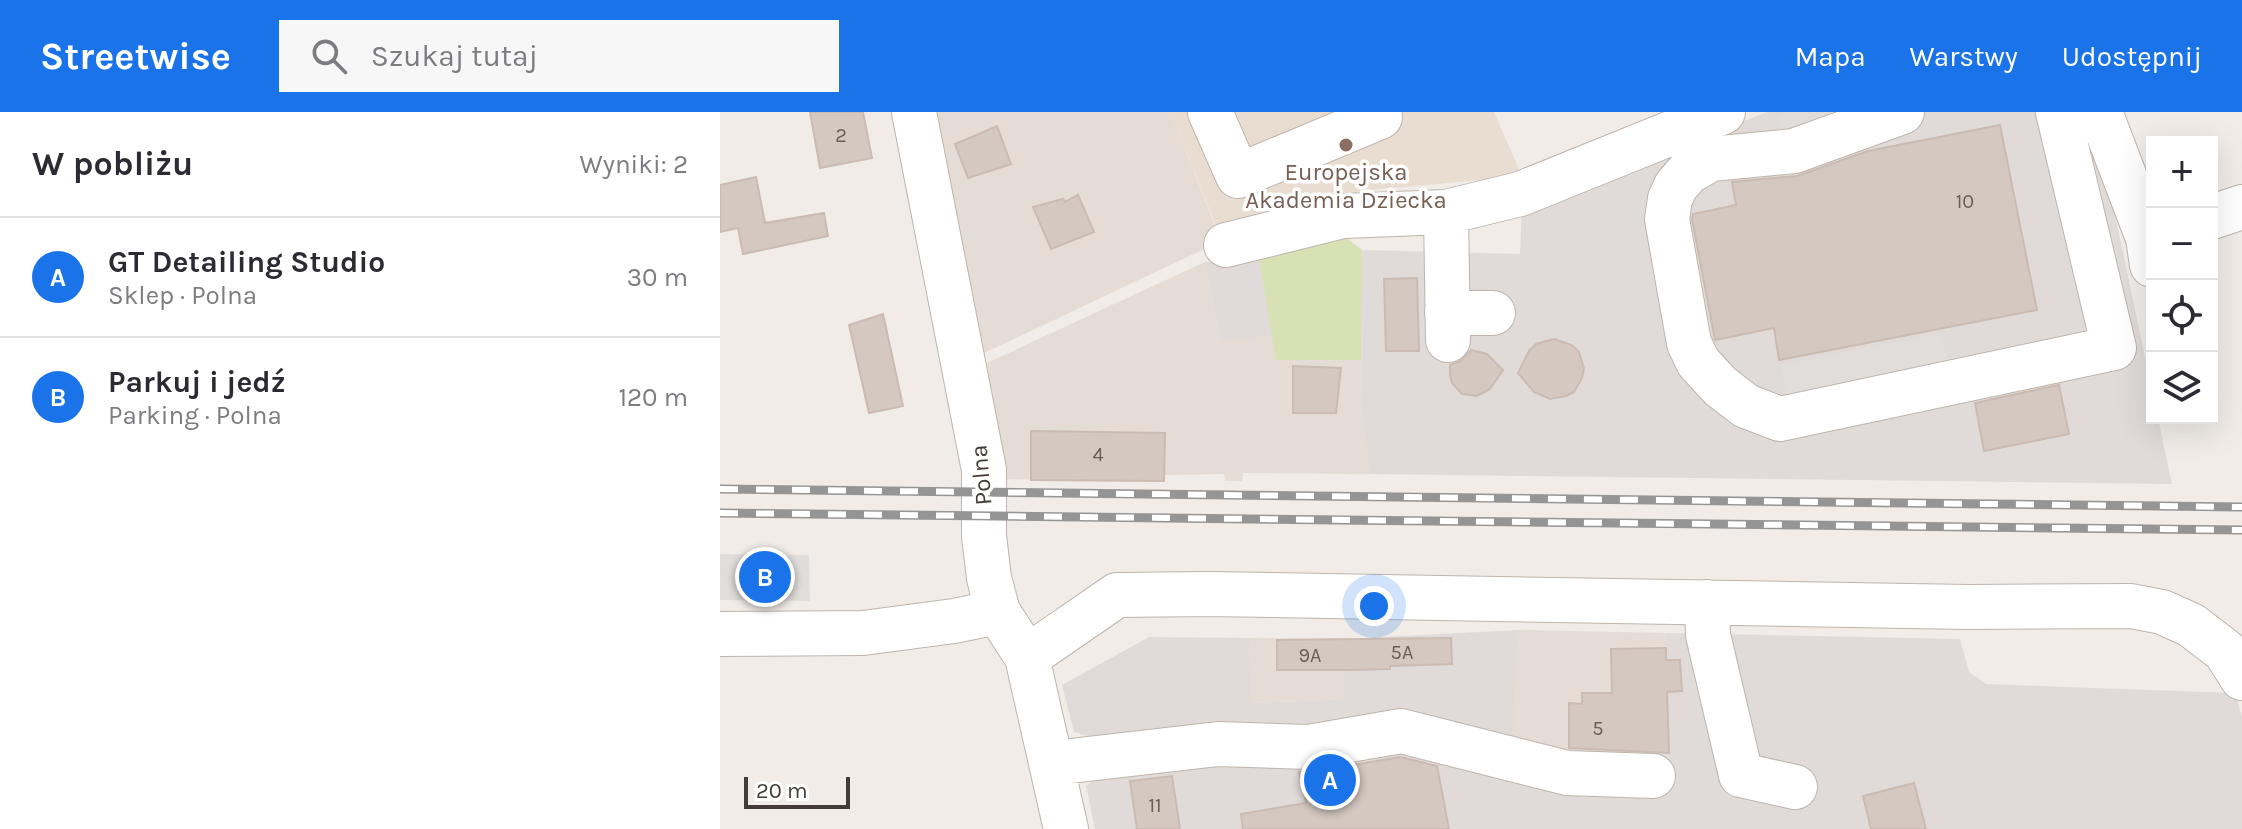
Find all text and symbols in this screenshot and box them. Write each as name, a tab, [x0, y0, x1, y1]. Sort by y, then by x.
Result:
search box	[279, 20, 839, 92]
text: Streetwise	[40, 34, 231, 79]
icon: search	[307, 34, 351, 78]
text: Szukaj tutaj	[371, 38, 538, 74]
text: Mapa	[1795, 40, 1866, 73]
text: Warstwy	[1910, 40, 2018, 73]
text: Udostępnij	[2062, 40, 2202, 73]
house number: 2	[835, 124, 847, 147]
marker: Europejska Akademia Dziecka	[1337, 136, 1355, 154]
map controls	[2146, 136, 2218, 424]
button: +	[2146, 136, 2218, 208]
text: W pobliżu	[32, 144, 193, 184]
text: Wyniki: 2	[580, 149, 688, 180]
place label: Europejska Akademia Dziecka	[1245, 158, 1447, 214]
house number: 10	[1956, 190, 1974, 213]
button: −	[2146, 208, 2218, 280]
text: GT Detailing Studio	[108, 244, 385, 280]
text: A	[50, 262, 66, 293]
text: 30 m	[627, 262, 688, 293]
text: Sklep · Polna	[108, 280, 257, 311]
button: locate	[2146, 280, 2218, 352]
button: layers	[2146, 352, 2218, 424]
text: Parkuj i jedź	[108, 364, 286, 400]
text: B	[50, 382, 66, 413]
text: 120 m	[618, 382, 688, 413]
text: Parking · Polna	[108, 400, 282, 431]
street label: Polna	[964, 443, 998, 507]
house number: 4	[1092, 443, 1104, 466]
pin: B	[739, 547, 791, 607]
your location	[1354, 586, 1394, 626]
house number: 5A	[1391, 641, 1413, 664]
house number: 9A	[1298, 644, 1322, 667]
house number: 5	[1592, 717, 1604, 740]
pin: A	[1304, 750, 1356, 810]
scale bar	[744, 773, 850, 809]
text: 20 m	[756, 778, 808, 804]
house number: 11	[1148, 794, 1162, 817]

